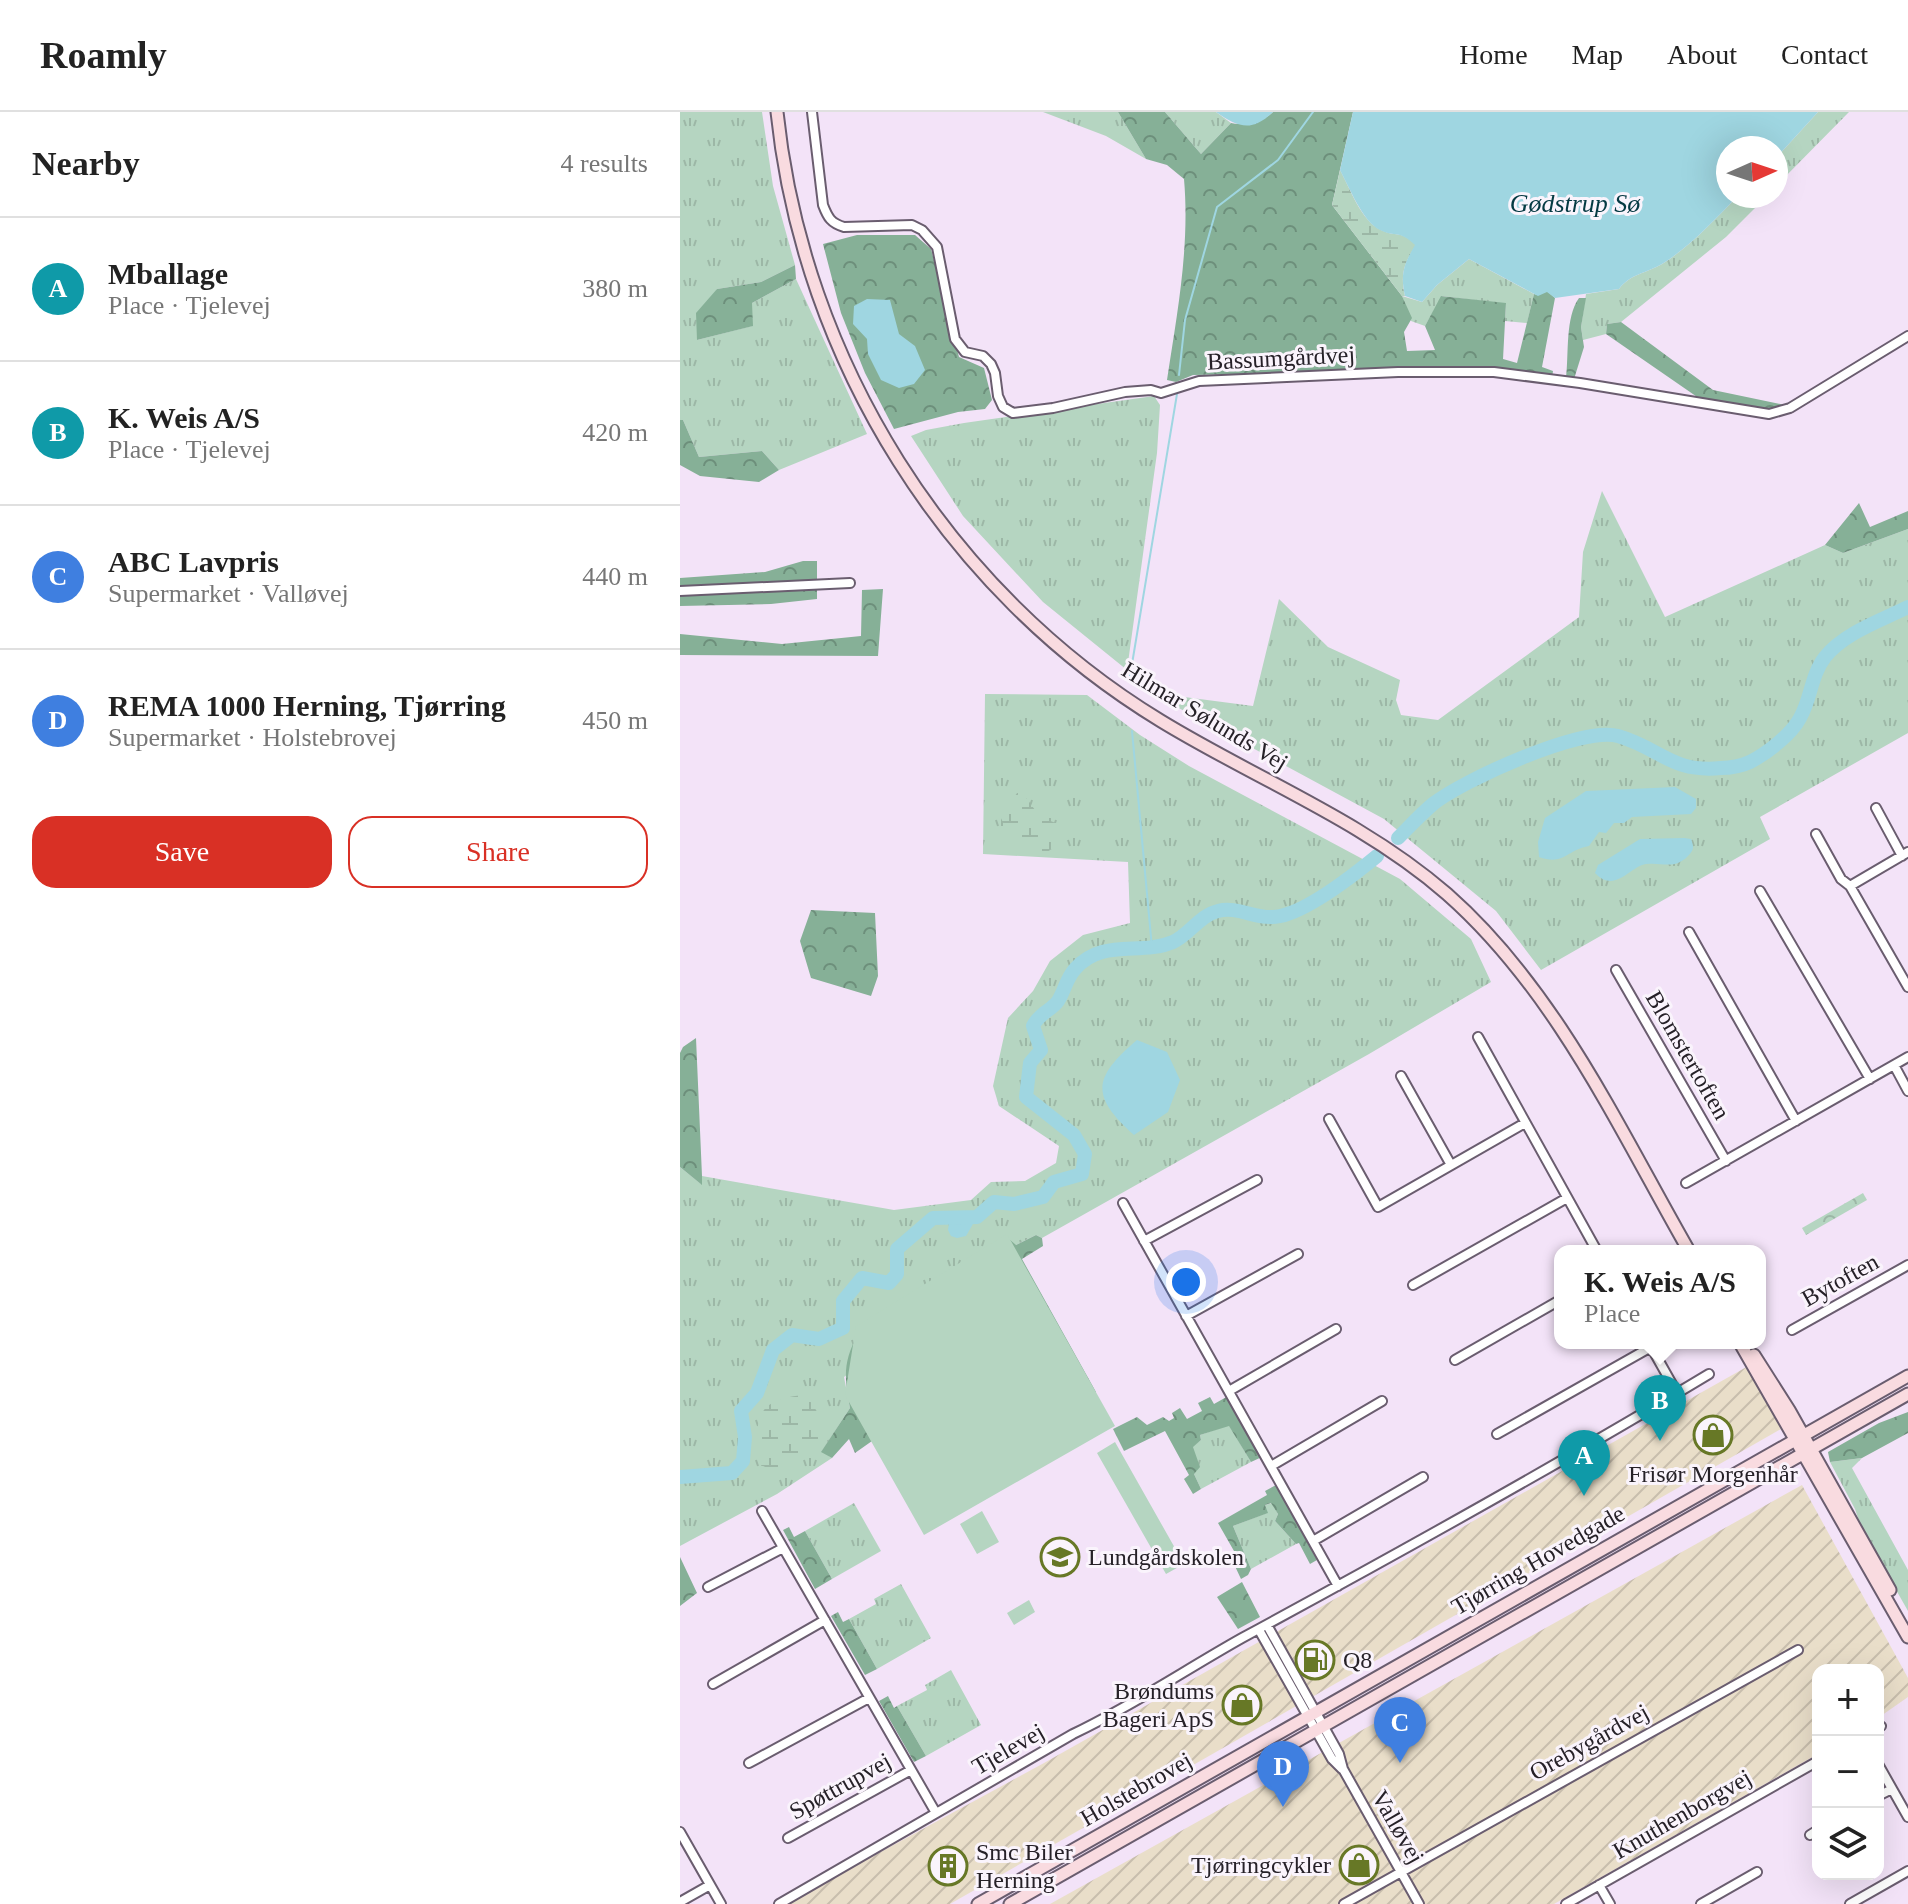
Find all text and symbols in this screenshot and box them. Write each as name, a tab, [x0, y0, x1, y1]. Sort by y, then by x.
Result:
text: Roamly	[40, 34, 167, 76]
text: Home	[1459, 39, 1528, 70]
text: Map	[1572, 39, 1623, 70]
text: About	[1667, 39, 1737, 70]
text: Contact	[1781, 39, 1868, 70]
north arrow	[1716, 136, 1788, 208]
text: Nearby	[32, 145, 140, 182]
text: 4 results	[561, 149, 648, 178]
water label: Gødstrup Sø	[1510, 189, 1641, 218]
text: Mballage	[108, 257, 228, 290]
text: A	[49, 274, 67, 303]
text: 380 m	[582, 274, 648, 303]
text: Place · Tjelevej	[108, 291, 271, 320]
street label: Bassumgårdvej	[1206, 341, 1356, 375]
text: K. Weis A/S	[108, 401, 260, 434]
text: B	[49, 418, 67, 447]
text: 420 m	[582, 418, 648, 447]
text: Place · Tjelevej	[108, 435, 271, 464]
text: ABC Lavpris	[108, 545, 279, 578]
text: C	[49, 562, 67, 591]
text: 440 m	[582, 562, 648, 591]
text: Supermarket · Valløvej	[108, 579, 349, 608]
street label: Hilmar Sølunds Vej	[1117, 656, 1293, 776]
text: REMA 1000 Herning, Tjørring	[108, 689, 506, 722]
text: D	[49, 706, 67, 735]
text: 450 m	[582, 706, 648, 735]
text: Supermarket · Holstebrovej	[108, 723, 397, 752]
button: Save	[32, 816, 332, 888]
button: Share	[348, 816, 648, 888]
street label: Blomstertoften	[1641, 986, 1735, 1124]
popup	[1554, 1245, 1766, 1349]
street label: Bytoften	[1797, 1248, 1883, 1312]
your location	[1166, 1262, 1206, 1302]
text: K. Weis A/S	[1584, 1265, 1736, 1298]
text: Place	[1584, 1299, 1640, 1328]
pin: B	[1634, 1375, 1686, 1441]
shop icon: Frisør Morgenhår	[1692, 1414, 1734, 1456]
pin: A	[1558, 1430, 1610, 1496]
place label: Frisør Morgenhår	[1628, 1461, 1798, 1487]
street label: Tjørring Hovedgade	[1447, 1500, 1629, 1620]
school or university icon: Lundgårdskolen	[1039, 1536, 1081, 1578]
place label: Lundgårdskolen	[1088, 1544, 1244, 1570]
fuel station icon: Q8	[1294, 1639, 1336, 1681]
place label: Q8	[1343, 1647, 1372, 1673]
map controls	[1812, 1664, 1884, 1880]
button: +	[1812, 1664, 1884, 1736]
place label: Brøndums Bageri ApS	[1103, 1678, 1214, 1732]
shop icon: Brøndums Bageri ApS	[1221, 1684, 1263, 1726]
pin: C	[1374, 1697, 1426, 1763]
street label: Orebygårdvej	[1525, 1699, 1653, 1785]
street label: Tjelevej	[967, 1718, 1049, 1780]
button: −	[1812, 1736, 1884, 1808]
pin: D	[1257, 1741, 1309, 1807]
street label: Spøttrupvej	[785, 1747, 895, 1825]
street label: Holstebrovej	[1076, 1747, 1196, 1831]
street label: Knuthenborgvej	[1608, 1764, 1756, 1864]
street label: Valløvej	[1367, 1786, 1429, 1868]
button: layers	[1812, 1808, 1884, 1880]
place label: Smc Biler Herning	[976, 1839, 1073, 1893]
shop icon: Tjørringcykler	[1338, 1844, 1380, 1886]
building icon: Smc Biler Herning	[927, 1845, 969, 1887]
place label: Tjørringcykler	[1191, 1852, 1331, 1878]

